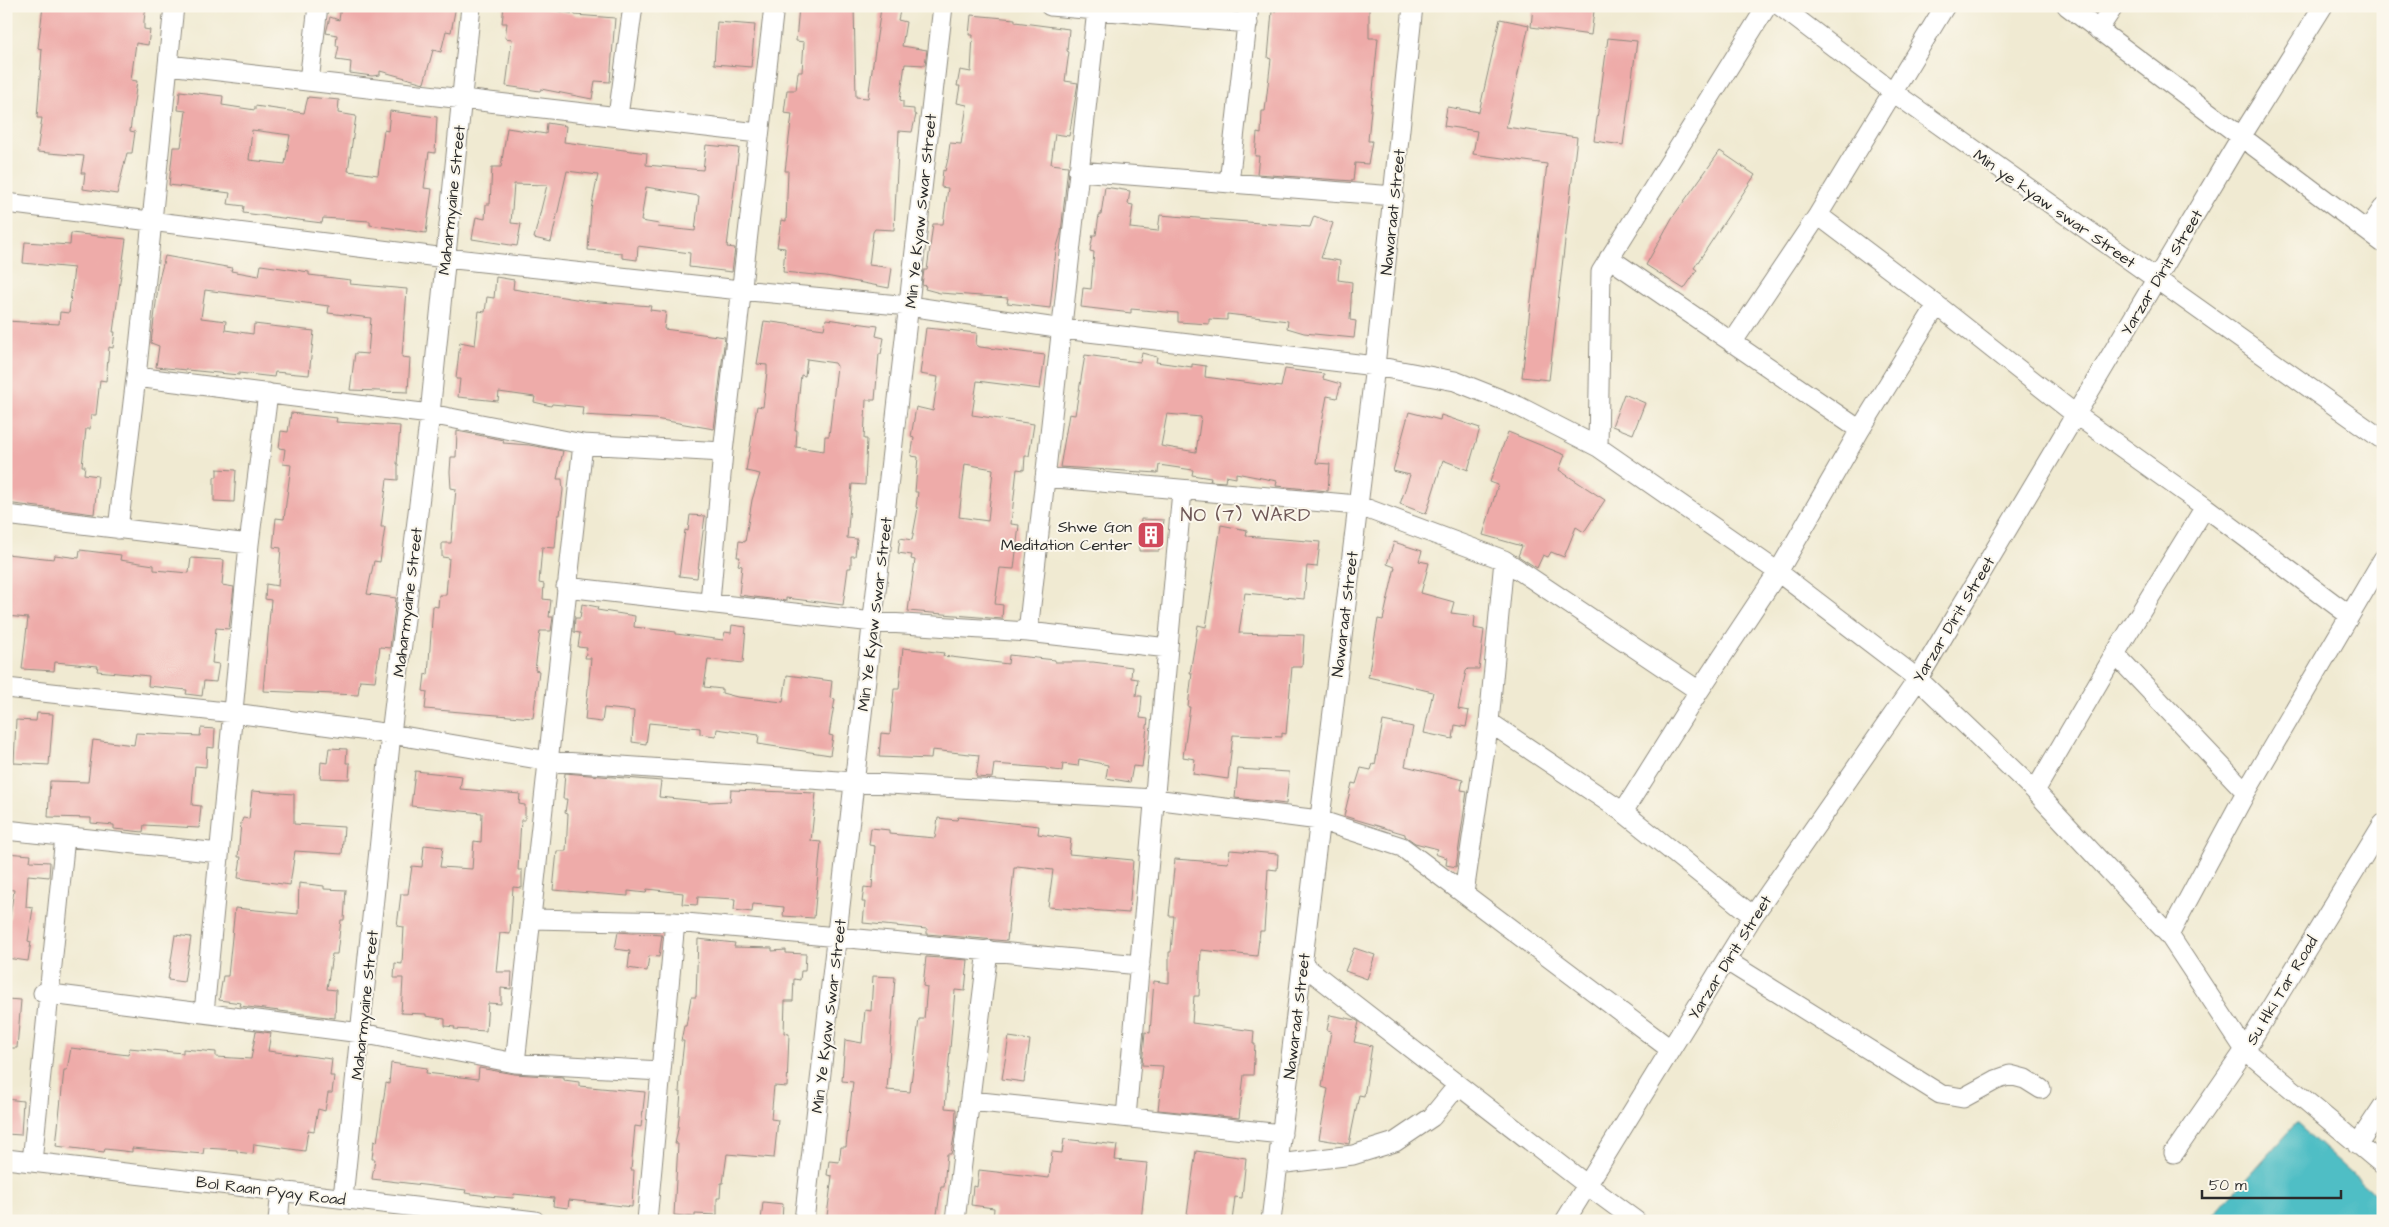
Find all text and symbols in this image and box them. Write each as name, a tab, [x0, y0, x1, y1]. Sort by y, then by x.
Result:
street label: Min Ye Kyaw Swar Street	[900, 112, 943, 310]
street label: Maharmyaine Street	[433, 124, 472, 276]
street label: Min ye kyaw swar Street	[1968, 144, 2141, 275]
street label: Nawaraat Street	[1375, 147, 1411, 276]
street label: Yarzar Dirit Street	[2116, 205, 2208, 340]
district label: NO (7) WARD	[1181, 502, 1311, 529]
street label: Min Ye Kyaw Swar Street	[852, 515, 899, 713]
place label: Shwe Gon Meditation Center	[1001, 516, 1132, 556]
building icon: Shwe Gon Meditation Center	[1136, 520, 1166, 550]
street label: Maharmyaine Street	[388, 526, 429, 678]
street label: Nawaraat Street	[1326, 549, 1364, 678]
street label: Yarzar Dirit Street	[1908, 552, 2000, 687]
street label: Yarzar Dirit Street	[1683, 891, 1777, 1024]
street label: Min Ye Kyaw Swar Street	[806, 917, 853, 1115]
street label: Maharmyaine Street	[346, 929, 385, 1081]
street label: Su Hki Tar Road	[2241, 932, 2323, 1049]
street label: Nawaraat Street	[1278, 951, 1316, 1080]
scale bar	[2202, 1167, 2340, 1199]
street label: Bol Raan Pyay Road	[195, 1171, 347, 1212]
text: 50 m	[2209, 1175, 2247, 1196]

